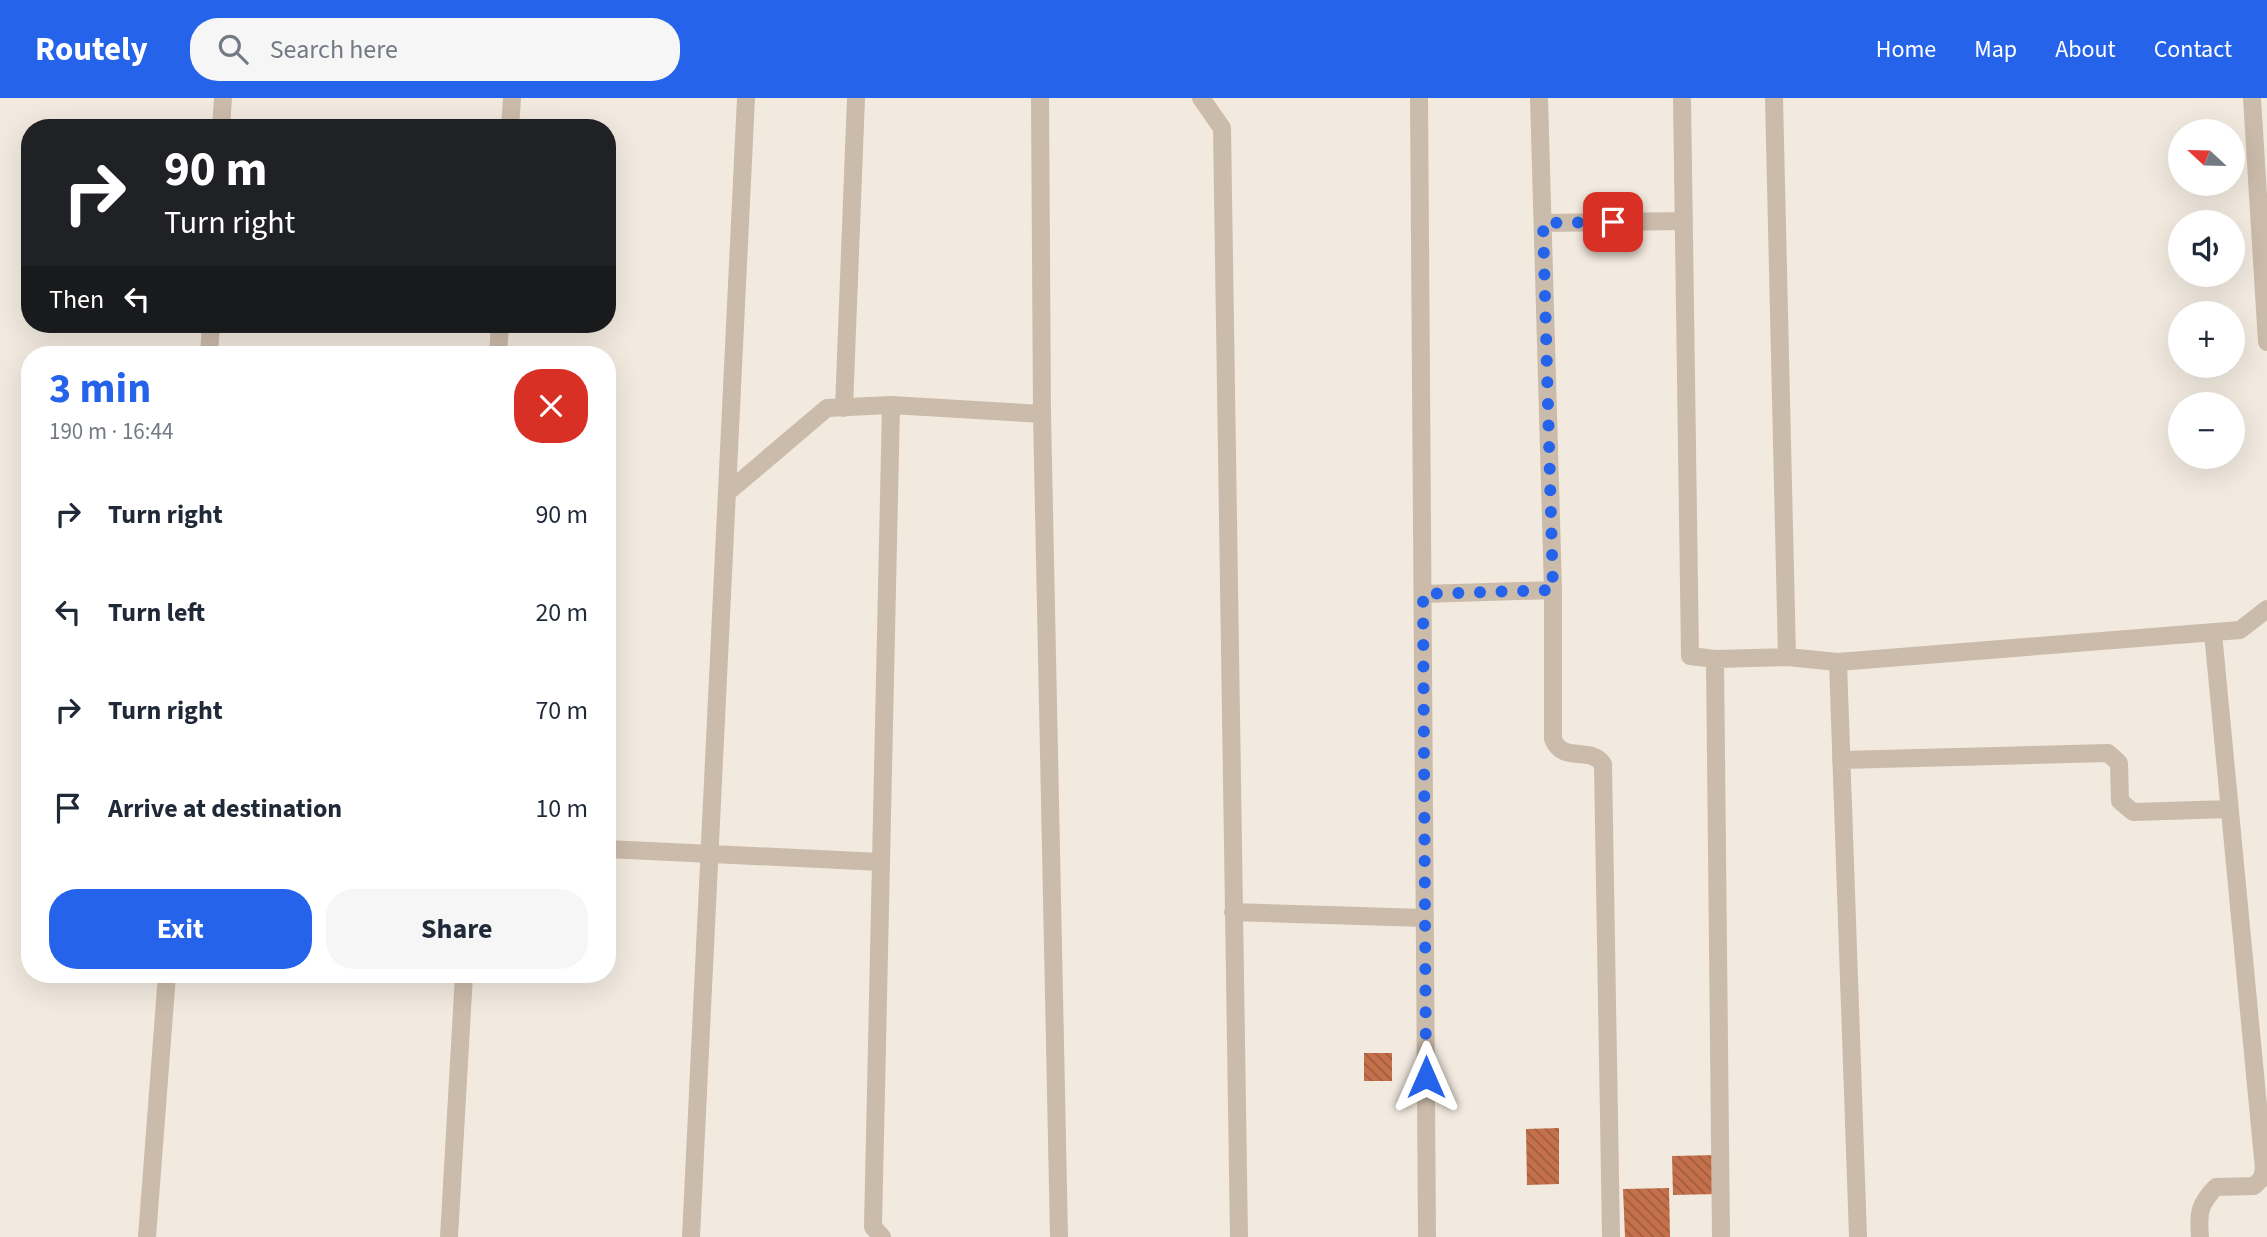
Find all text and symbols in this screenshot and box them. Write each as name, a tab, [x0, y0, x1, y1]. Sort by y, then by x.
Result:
search box	[190, 18, 680, 81]
text: Routely	[35, 26, 148, 73]
icon: search	[214, 30, 252, 68]
text: Search here	[270, 31, 398, 68]
text: Home	[1876, 32, 1936, 67]
text: Map	[1974, 32, 2017, 67]
text: About	[2055, 32, 2116, 67]
text: Contact	[2154, 32, 2232, 67]
north arrow	[2168, 119, 2245, 196]
map controls	[2168, 119, 2245, 469]
text: 90 m	[164, 135, 268, 205]
icon: right	[49, 147, 140, 238]
pin	[1583, 192, 1643, 252]
text: Turn right	[164, 200, 295, 246]
icon: arrive	[1594, 203, 1632, 241]
button: sound	[2168, 210, 2245, 287]
icon: left	[118, 280, 156, 318]
text: Then	[49, 281, 104, 318]
button: +	[2168, 301, 2245, 378]
text: 3 min	[49, 359, 151, 419]
button: close	[514, 369, 588, 443]
button: −	[2168, 392, 2245, 469]
text: 190 m · 16:44	[49, 415, 173, 448]
icon: right	[49, 495, 87, 533]
text: Turn right	[108, 496, 223, 533]
text: 90 m	[535, 496, 588, 533]
icon: left	[49, 593, 87, 631]
text: Turn left	[108, 594, 205, 631]
text: 20 m	[535, 594, 588, 631]
icon: right	[49, 691, 87, 729]
text: Turn right	[108, 692, 223, 729]
text: 70 m	[535, 692, 588, 729]
icon: arrive	[49, 789, 87, 827]
text: Arrive at destination	[108, 790, 342, 827]
text: 10 m	[535, 790, 588, 827]
button: Exit	[49, 889, 312, 969]
button: Share	[326, 889, 588, 969]
position arrow	[1389, 1040, 1463, 1114]

